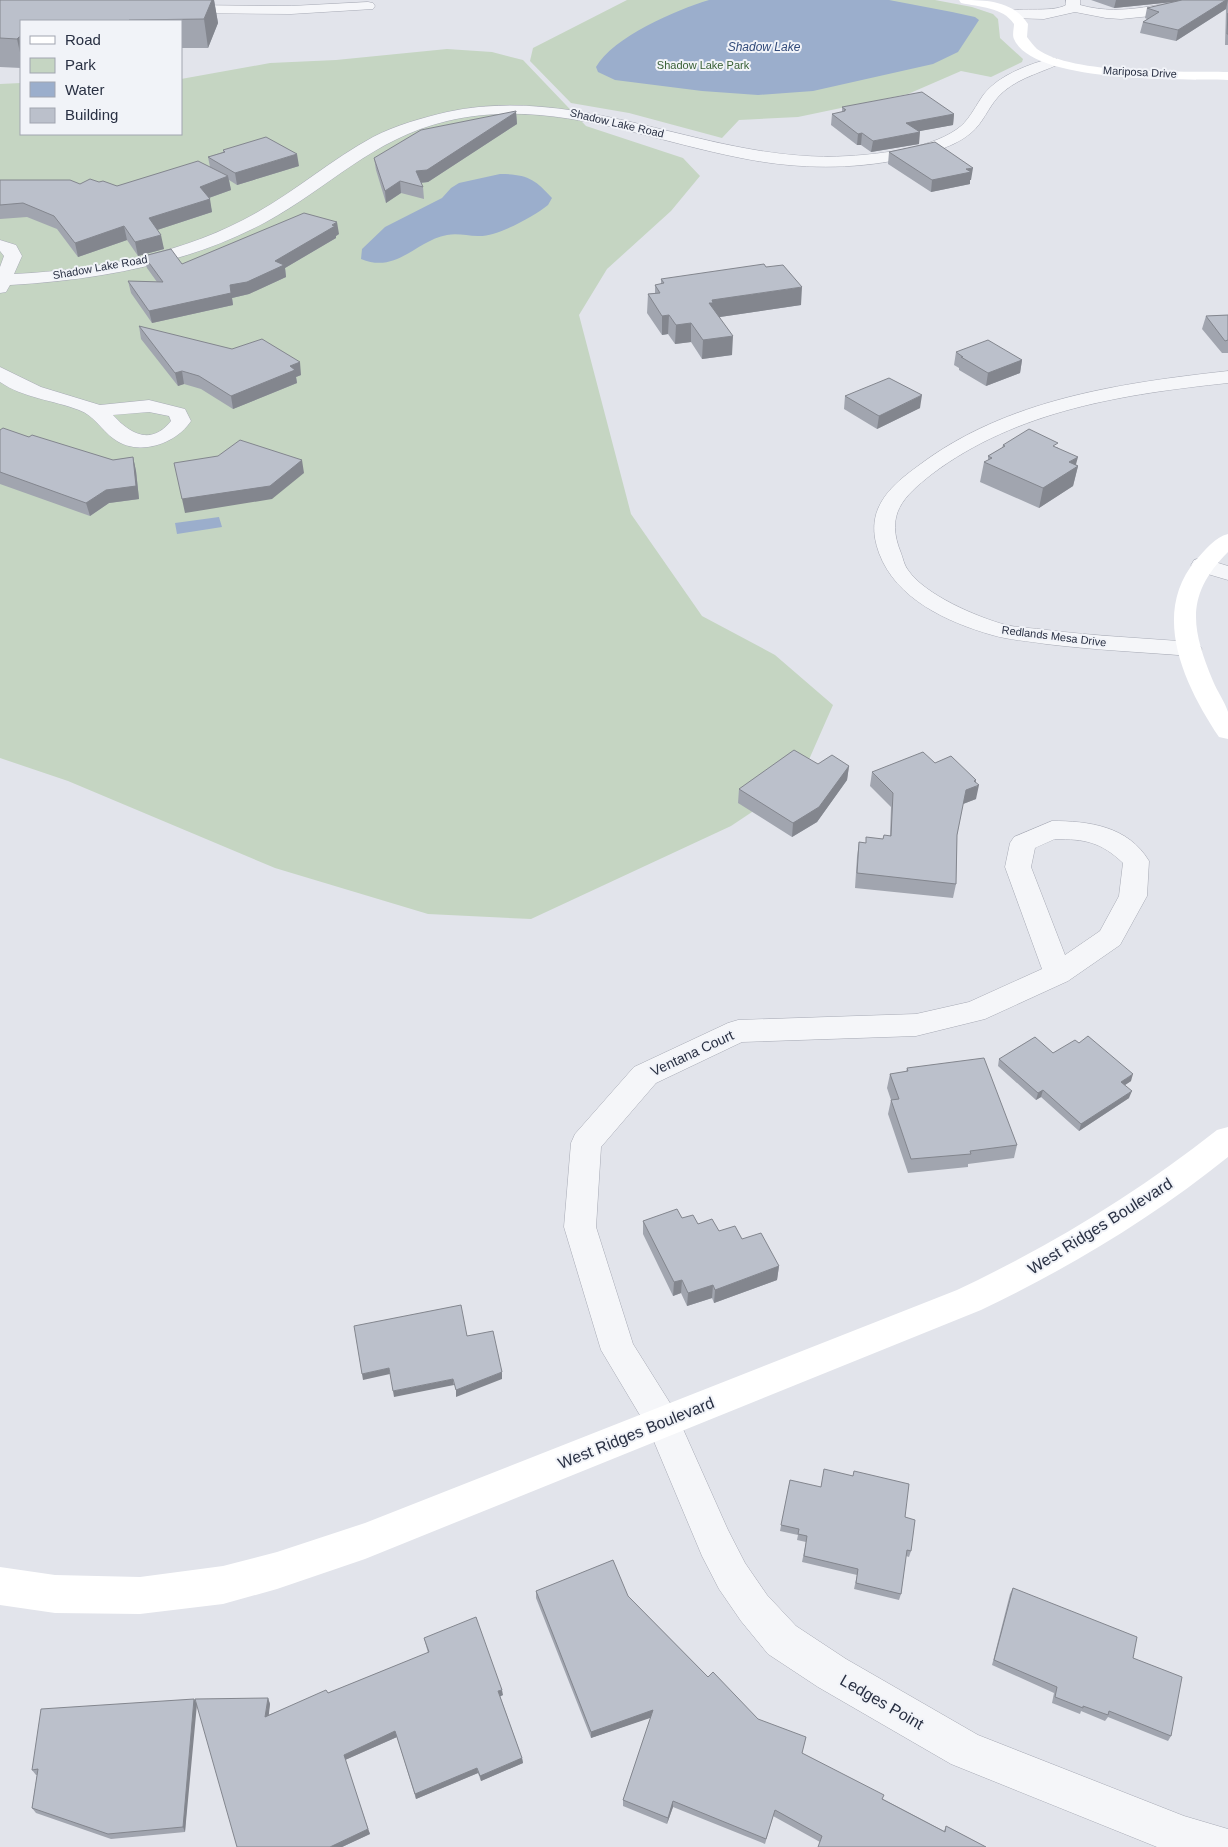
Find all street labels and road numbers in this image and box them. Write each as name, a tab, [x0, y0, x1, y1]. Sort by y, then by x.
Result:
street label: Mariposa Drive	[1103, 64, 1177, 80]
street label: Shadow Lake Road	[569, 106, 665, 140]
street label: Shadow Lake Road	[52, 253, 148, 281]
street label: Redlands Mesa Drive	[1001, 624, 1107, 648]
street label: Ventana Court	[648, 1027, 736, 1079]
street label: West Ridges Boulevard	[1025, 1175, 1175, 1277]
street label: West Ridges Boulevard	[555, 1394, 717, 1472]
street label: Ledges Point	[837, 1671, 927, 1733]

